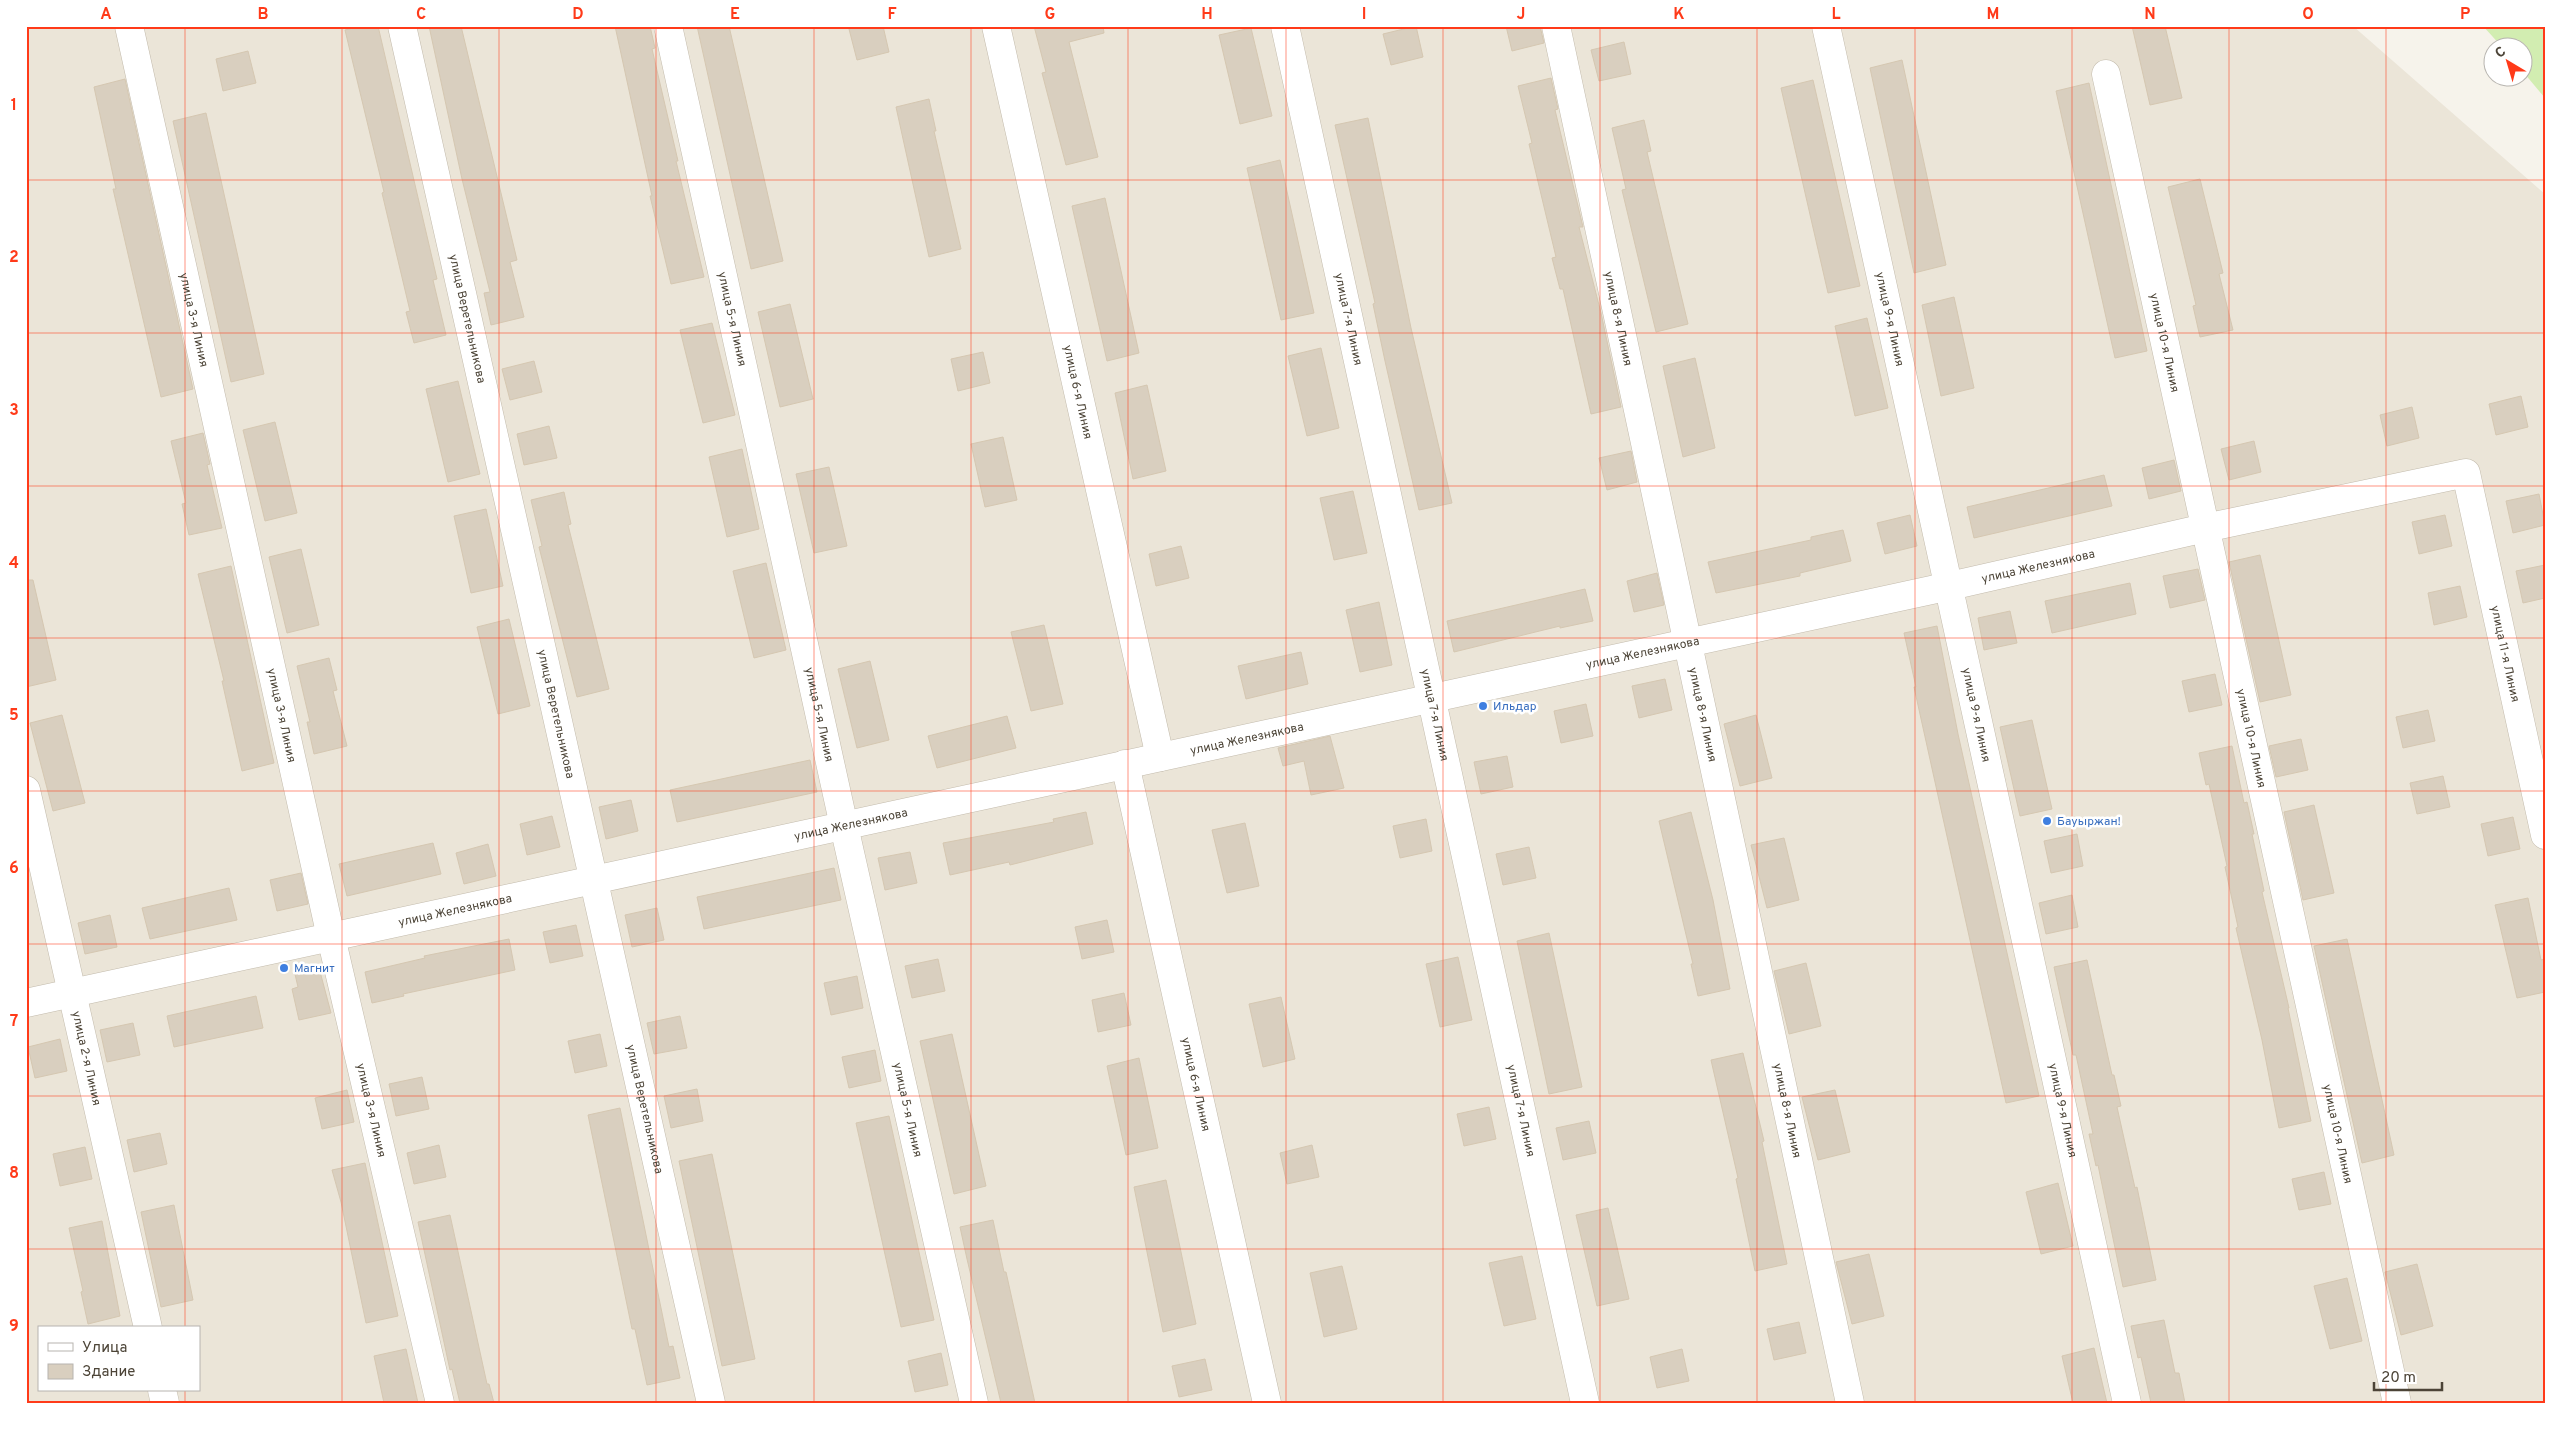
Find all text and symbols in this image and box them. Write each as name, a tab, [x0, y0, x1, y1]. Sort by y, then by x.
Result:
text: A	[100, 5, 112, 25]
text: B	[257, 5, 269, 25]
text: C	[416, 5, 426, 25]
text: D	[572, 5, 584, 25]
text: E	[730, 5, 740, 25]
text: F	[887, 5, 897, 25]
text: G	[1045, 5, 1055, 25]
text: H	[1201, 5, 1213, 25]
text: I	[1362, 5, 1366, 25]
text: J	[1517, 5, 1525, 25]
text: K	[1673, 5, 1685, 25]
text: L	[1831, 5, 1841, 25]
text: M	[1987, 5, 1999, 25]
text: N	[2144, 5, 2156, 25]
text: O	[2302, 5, 2314, 25]
text: P	[2460, 5, 2470, 25]
north arrow	[2484, 38, 2534, 88]
text: С	[2492, 43, 2510, 62]
text: 1	[11, 96, 17, 116]
text: 2	[9, 248, 19, 268]
street label: улица Веретельникова	[444, 253, 489, 385]
street label: улица 5-я Линия	[713, 270, 750, 368]
street label: улица 8-я Линия	[1600, 270, 1635, 367]
street label: улица 3-я Линия	[175, 271, 211, 369]
street label: улица 9-я Линия	[1871, 271, 1907, 368]
street label: улица 7-я Линия	[1330, 272, 1366, 367]
street label: улица 10-я Линия	[2145, 292, 2182, 394]
street label: улица 6-я Линия	[1059, 343, 1095, 441]
text: 3	[9, 401, 19, 421]
street label: улица Железнякова	[1980, 546, 2097, 588]
text: 4	[9, 554, 19, 574]
street label: улица 11-я Линия	[2486, 604, 2523, 704]
street label: улица Железнякова	[1584, 634, 1701, 674]
street label: улица Веретельникова	[533, 648, 578, 780]
street label: улица 5-я Линия	[800, 666, 837, 764]
street label: улица 8-я Линия	[1684, 666, 1720, 763]
street label: улица 9-я Линия	[1957, 666, 1994, 764]
street label: улица 3-я Линия	[263, 667, 299, 764]
street label: улица 7-я Линия	[1416, 667, 1452, 763]
street label: улица 10-я Линия	[2232, 687, 2269, 790]
place label: Ильдар	[1493, 699, 1537, 715]
marker: Ильдар	[1477, 700, 1489, 712]
text: 5	[9, 706, 19, 726]
street label: улица Железнякова	[1189, 719, 1305, 759]
street label: улица Железнякова	[793, 805, 909, 845]
place label: Бауыржан!	[2057, 814, 2121, 830]
marker: Бауыржан!	[2041, 815, 2053, 827]
text: 6	[9, 859, 19, 879]
street label: улица Железнякова	[397, 891, 514, 931]
place label: Магнит	[294, 961, 335, 977]
marker: Магнит	[278, 962, 290, 974]
street label: улица 2-я Линия	[67, 1010, 104, 1107]
text: 7	[10, 1012, 18, 1032]
street label: улица 6-я Линия	[1177, 1036, 1213, 1133]
street label: улица Веретельникова	[622, 1043, 666, 1175]
street label: улица 5-я Линия	[889, 1061, 925, 1159]
street label: улица 3-я Линия	[352, 1062, 389, 1159]
street label: улица 8-я Линия	[1769, 1062, 1804, 1159]
street label: улица 9-я Линия	[2044, 1062, 2080, 1159]
street label: улица 7-я Линия	[1502, 1063, 1538, 1158]
street label: улица 10-я Линия	[2318, 1083, 2356, 1185]
text: 8	[9, 1164, 19, 1184]
text: 9	[9, 1317, 19, 1337]
legend	[38, 1326, 200, 1392]
text: Улица	[82, 1339, 127, 1358]
scale bar	[2374, 1359, 2441, 1391]
text: Здание	[82, 1363, 135, 1382]
text: 20 m	[2381, 1369, 2416, 1388]

